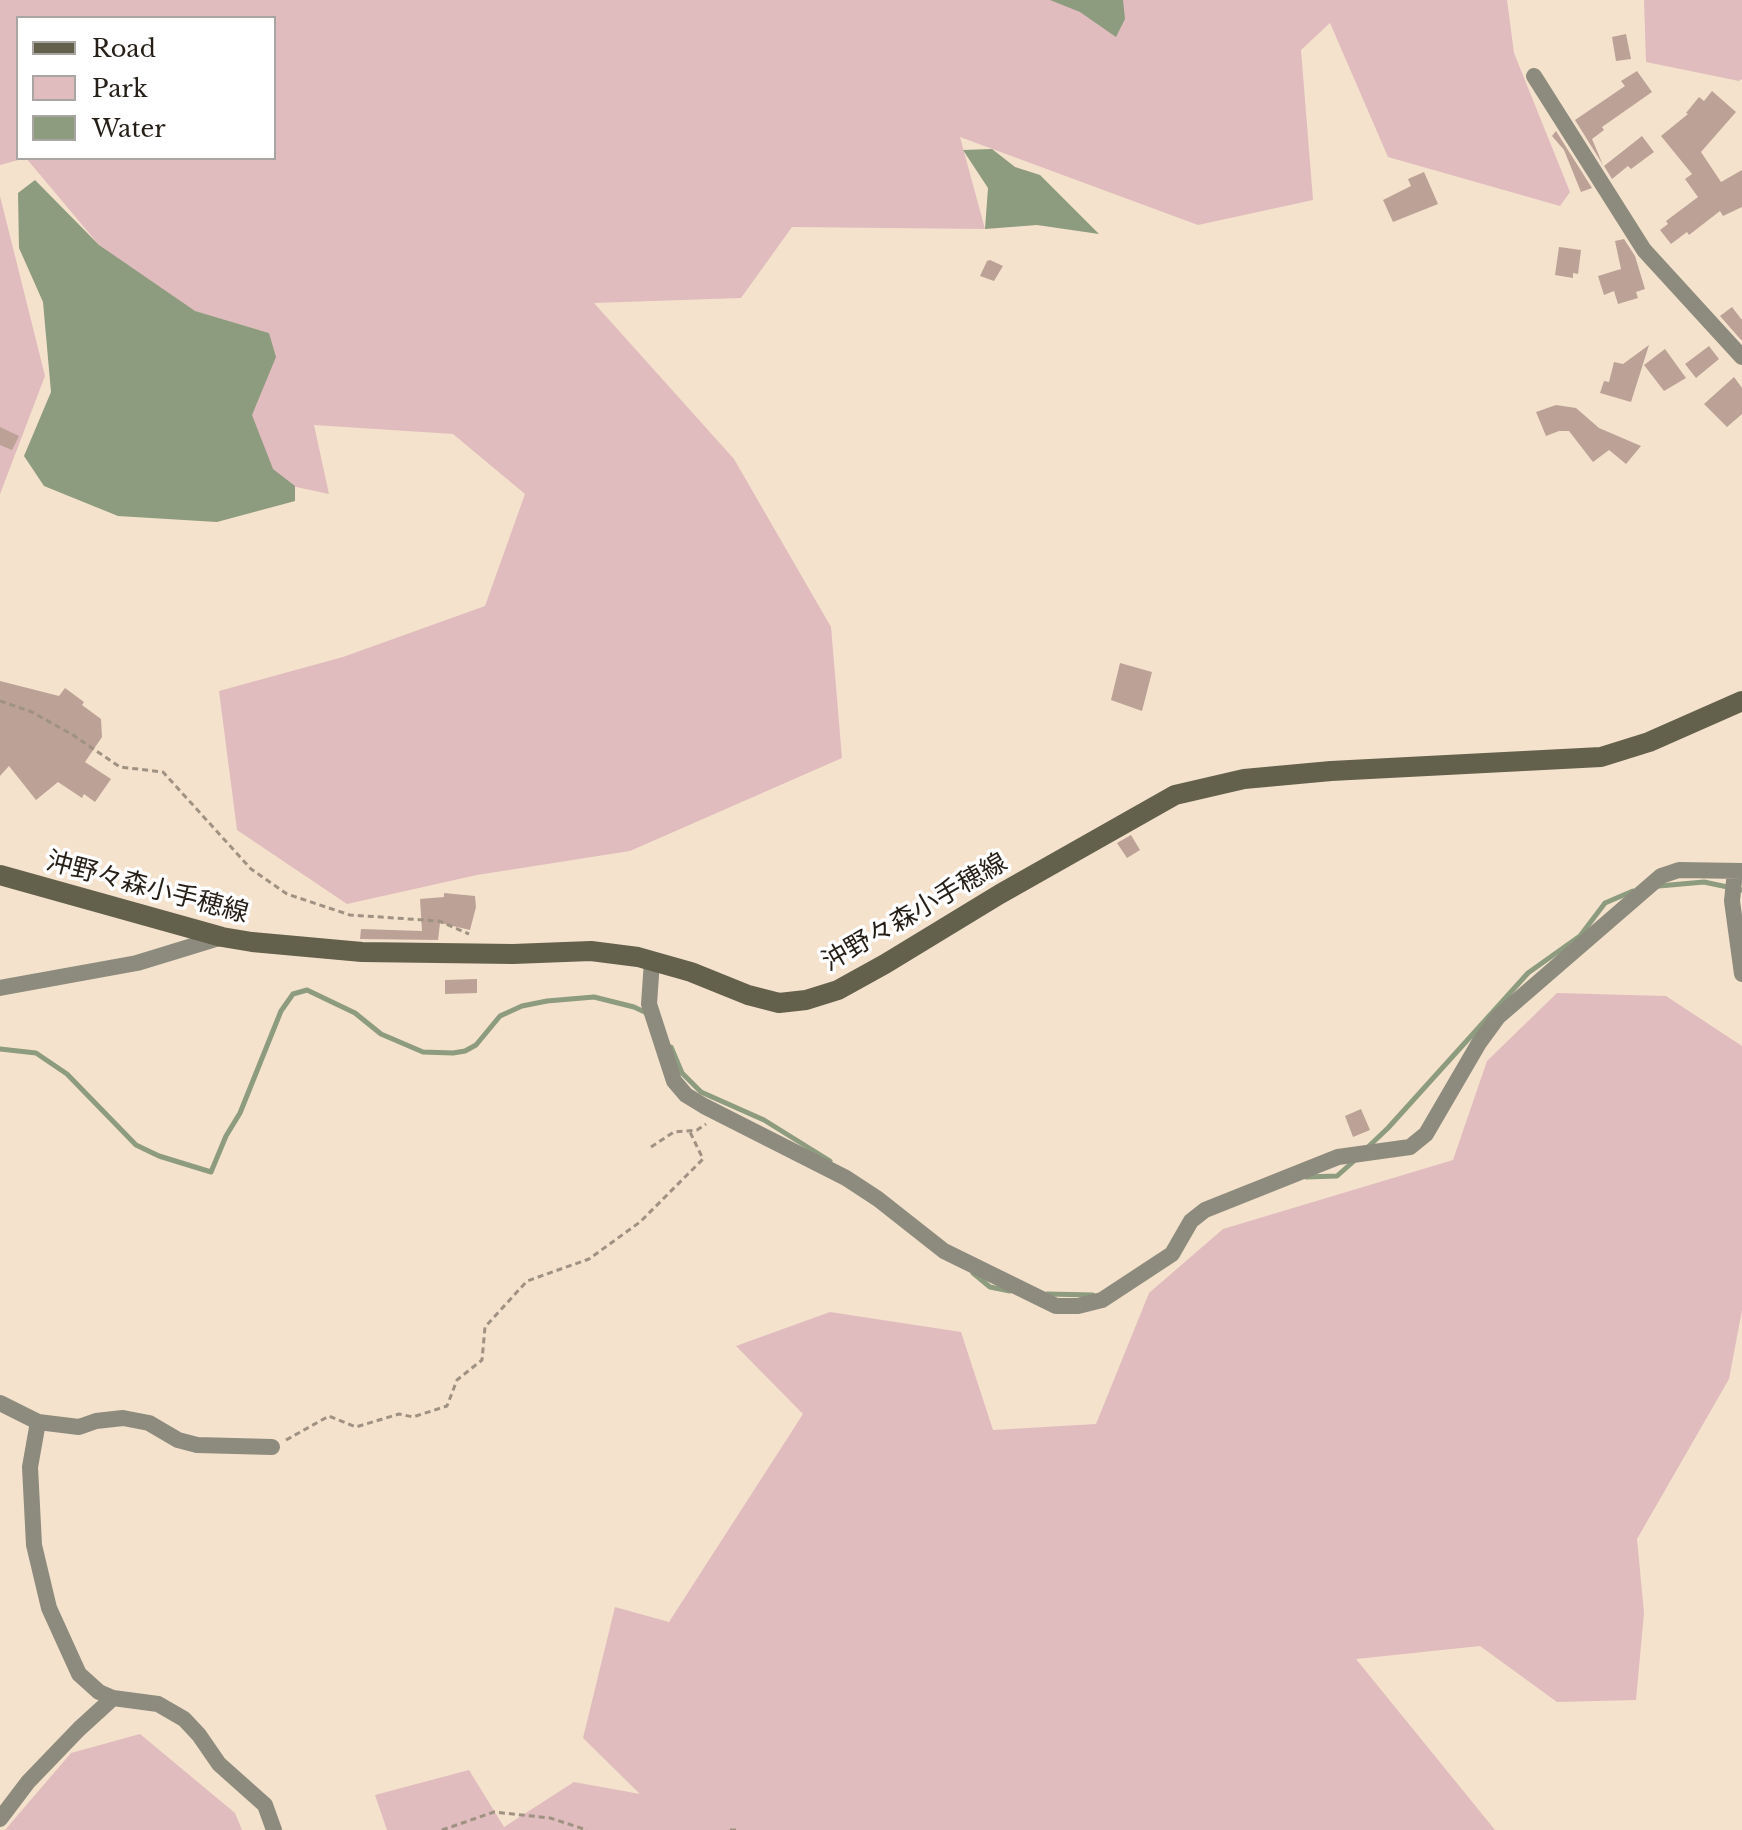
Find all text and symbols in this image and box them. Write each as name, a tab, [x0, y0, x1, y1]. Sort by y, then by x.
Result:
legend	[16, 16, 276, 160]
text: Road	[92, 34, 156, 63]
text: Park	[92, 74, 148, 103]
text: Water	[92, 114, 166, 143]
street label: 沖野々森小手穂線	[43, 846, 251, 930]
street label: 沖野々森小手穂線	[817, 847, 1013, 979]

